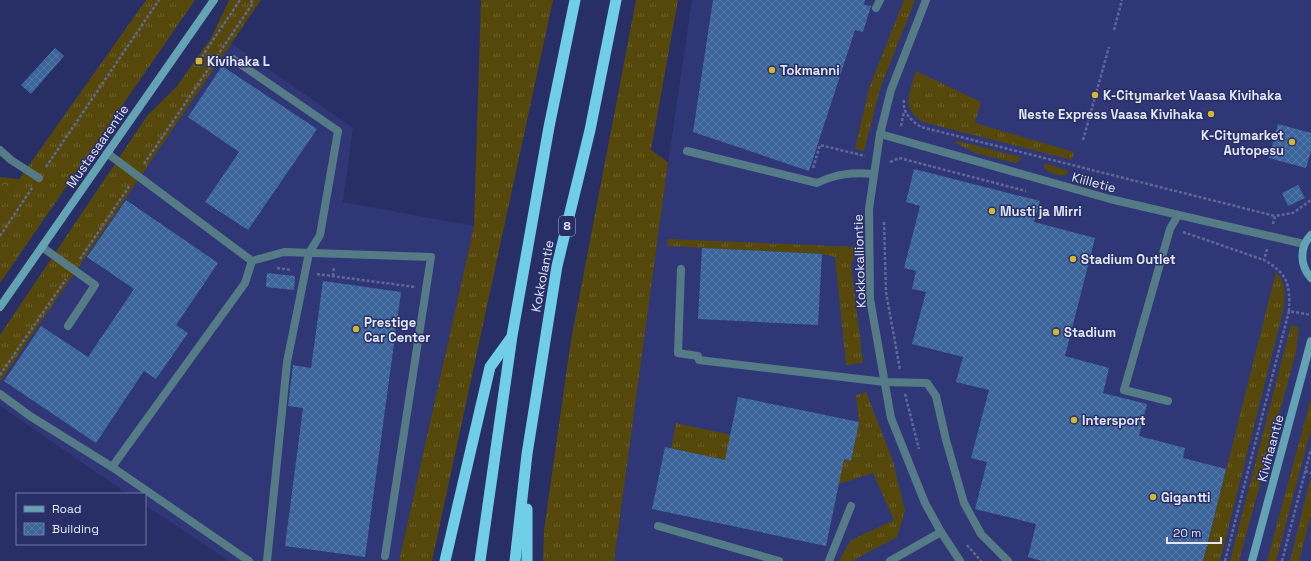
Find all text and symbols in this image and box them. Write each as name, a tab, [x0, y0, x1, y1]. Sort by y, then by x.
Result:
place label: Kivihaka L	[207, 53, 270, 70]
marker: Kivihaka L	[194, 56, 204, 66]
place label: Tokmanni	[780, 62, 840, 79]
marker: Tokmanni	[767, 65, 777, 75]
place label: K-Citymarket Vaasa Kivihaka	[1103, 87, 1282, 104]
marker: K-Citymarket Vaasa Kivihaka	[1090, 90, 1100, 100]
street label: Mustasaarentie	[62, 101, 132, 191]
place label: Neste Express Vaasa Kivihaka	[1019, 106, 1203, 123]
marker: Neste Express Vaasa Kivihaka	[1206, 109, 1216, 119]
place label: K-Citymarket Autopesu	[1201, 127, 1284, 159]
marker: K-Citymarket Autopesu	[1287, 137, 1297, 147]
street label: Kiilletie	[1070, 168, 1118, 197]
place label: Musti ja Mirri	[1000, 203, 1082, 220]
marker: Musti ja Mirri	[987, 206, 997, 216]
street label: Kokkokalliontie	[849, 214, 870, 308]
road number: 8	[559, 216, 575, 236]
street label: Kokkolantie	[527, 239, 558, 313]
place label: Stadium Outlet	[1081, 251, 1176, 268]
marker: Stadium Outlet	[1068, 254, 1078, 264]
place label: Prestige Car Center	[364, 314, 430, 346]
marker: Prestige Car Center	[351, 324, 361, 334]
place label: Stadium	[1064, 324, 1116, 341]
marker: Stadium	[1051, 327, 1061, 337]
place label: Intersport	[1082, 412, 1146, 429]
street label: Kivihaantie	[1253, 413, 1288, 484]
marker: Intersport	[1069, 415, 1079, 425]
place label: Gigantti	[1161, 489, 1211, 506]
marker: Gigantti	[1148, 492, 1158, 502]
legend	[16, 493, 146, 545]
text: Road	[52, 501, 81, 517]
scale bar	[1167, 519, 1221, 545]
text: Building	[52, 521, 99, 537]
text: 20 m	[1173, 525, 1201, 541]

